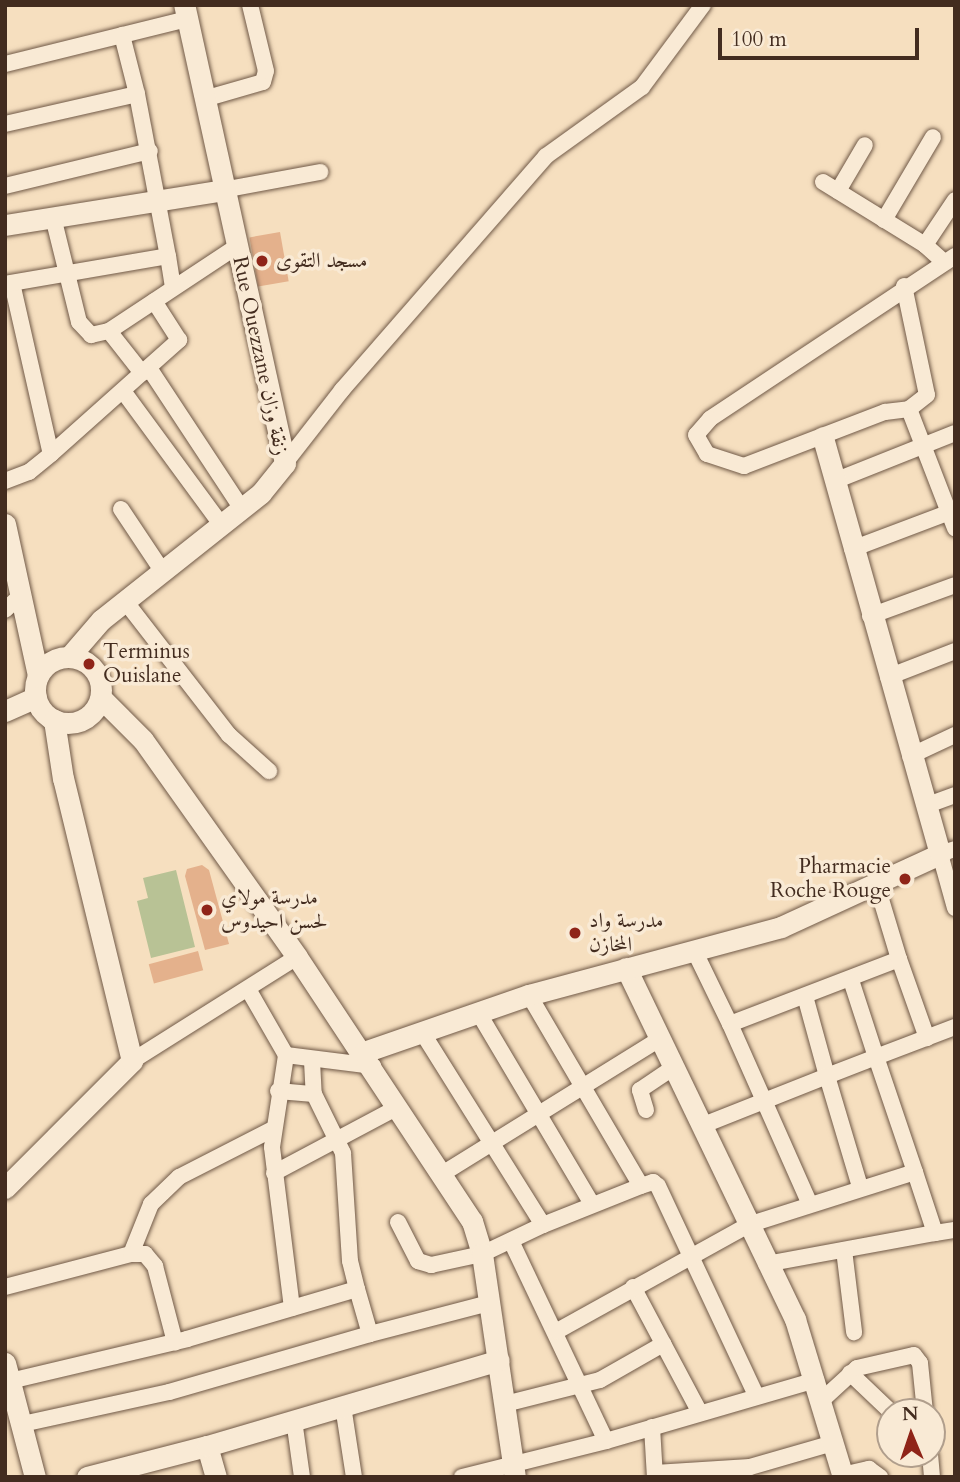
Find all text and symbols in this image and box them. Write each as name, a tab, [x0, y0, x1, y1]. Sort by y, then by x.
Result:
scale bar	[722, 14, 923, 58]
text: 100 m	[731, 25, 787, 54]
place label: مسجد التقوى	[276, 248, 367, 274]
marker: مسجد التقوى	[254, 253, 270, 269]
street label: Rue Ouezzane زنقة وزان	[227, 254, 293, 458]
place label: Terminus Ouislane	[103, 639, 190, 689]
marker: Terminus Ouislane	[81, 656, 97, 672]
place label: Pharmacie Roche Rouge	[770, 854, 891, 904]
marker: Pharmacie Roche Rouge	[897, 871, 913, 887]
place label: مدرسة مولاي لحسن احيدوس	[221, 885, 327, 935]
marker: مدرسة مولاي لحسن احيدوس	[199, 902, 215, 918]
place label: مدرسة واد المخازن	[589, 908, 663, 958]
marker: مدرسة واد المخازن	[567, 925, 583, 941]
north arrow	[876, 1398, 946, 1468]
text: N	[902, 1401, 919, 1427]

